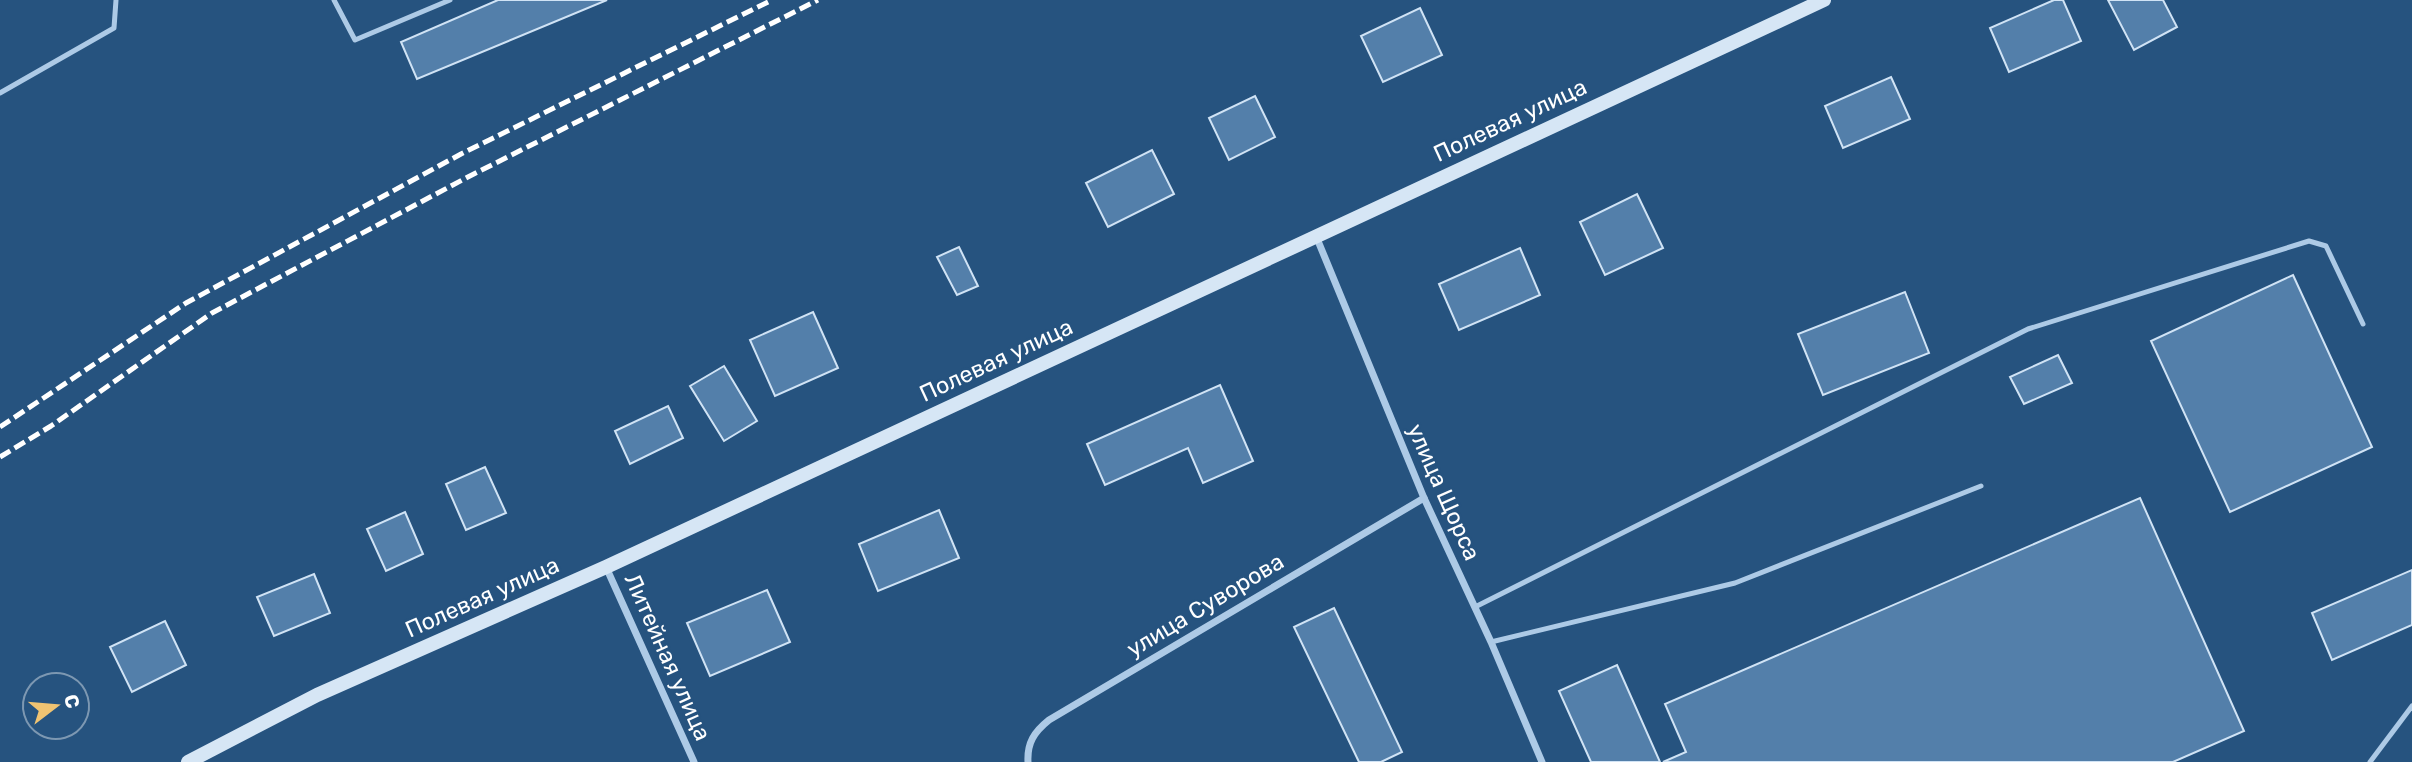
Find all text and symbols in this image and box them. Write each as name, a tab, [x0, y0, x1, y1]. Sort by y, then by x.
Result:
street label: Полевая улица	[1429, 72, 1591, 168]
street label: Полевая улица	[915, 312, 1077, 408]
street label: улица Щорса	[1401, 419, 1487, 565]
street label: улица Суворова	[1121, 547, 1289, 663]
street label: Полевая улица	[401, 551, 563, 643]
street label: Литейная улица	[619, 569, 717, 745]
north arrow	[21, 671, 91, 741]
text: С	[59, 692, 85, 711]

